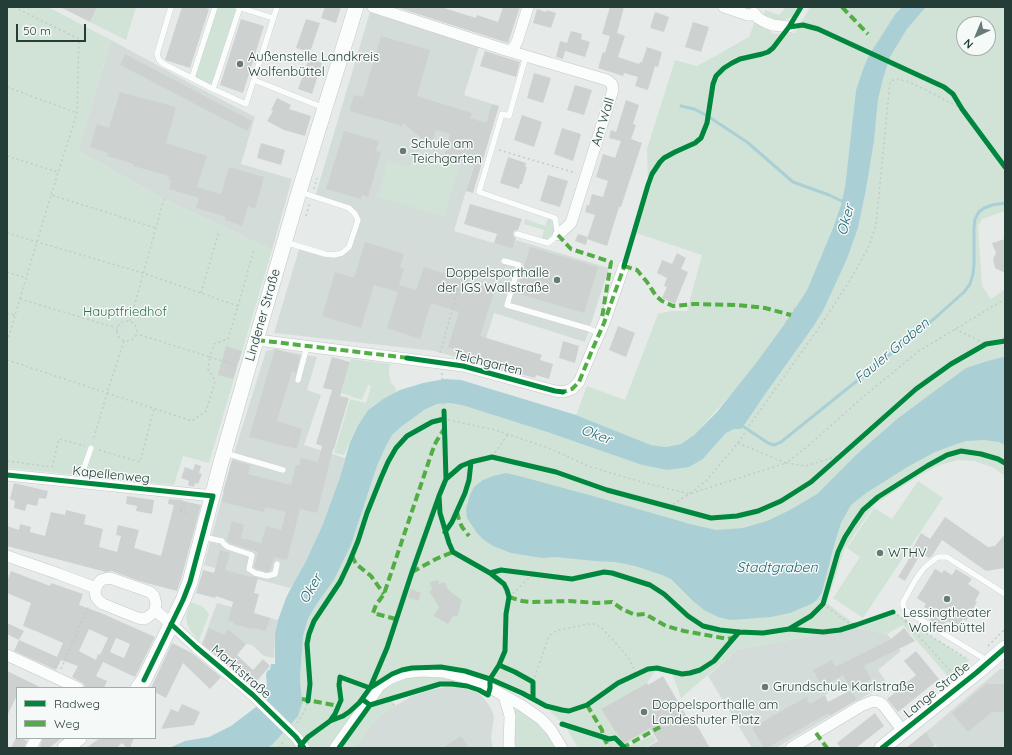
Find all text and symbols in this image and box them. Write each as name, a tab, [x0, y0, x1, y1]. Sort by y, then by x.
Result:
scale bar	[18, 16, 88, 42]
north arrow	[956, 16, 996, 56]
text: 50 m	[23, 23, 51, 38]
text: N	[961, 36, 976, 52]
place label: Außenstelle Landkreis Wolfenbüttel	[248, 49, 379, 80]
marker: Außenstelle Landkreis Wolfenbüttel	[235, 59, 245, 69]
street label: Am Wall	[588, 96, 618, 148]
place label: Schule am Teichgarten	[411, 136, 482, 167]
marker: Schule am Teichgarten	[398, 146, 408, 156]
water label: Oker	[834, 203, 858, 237]
place label: Doppelsporthalle der IGS Wallstraße	[437, 265, 549, 296]
street label: Lindener Straße	[242, 267, 284, 363]
marker: Doppelsporthalle der IGS Wallstraße	[552, 275, 562, 285]
park label: Hauptfriedhof	[83, 304, 167, 320]
water label: Fauler Graben	[851, 315, 933, 387]
street label: Teichgarten	[452, 347, 524, 379]
water label: Oker	[578, 422, 614, 448]
street label: Kapellenweg	[72, 463, 150, 487]
place label: WTHV	[888, 545, 927, 561]
marker: WTHV	[875, 548, 885, 558]
water label: Stadtgraben	[736, 560, 818, 576]
water label: Oker	[296, 571, 326, 607]
marker: Lessingtheater Wolfenbüttel	[942, 594, 952, 604]
place label: Lessingtheater Wolfenbüttel	[903, 605, 991, 636]
street label: Marktstraße	[208, 642, 274, 702]
street label: Lange Straße	[901, 659, 973, 721]
place label: Grundschule Karlstraße	[773, 679, 914, 695]
marker: Grundschule Karlstraße	[760, 682, 770, 692]
legend	[16, 687, 156, 739]
text: Radweg	[54, 696, 100, 711]
place label: Doppelsporthalle am Landeshuter Platz	[652, 697, 778, 728]
marker: Doppelsporthalle am Landeshuter Platz	[639, 707, 649, 717]
text: Weg	[54, 716, 80, 731]

